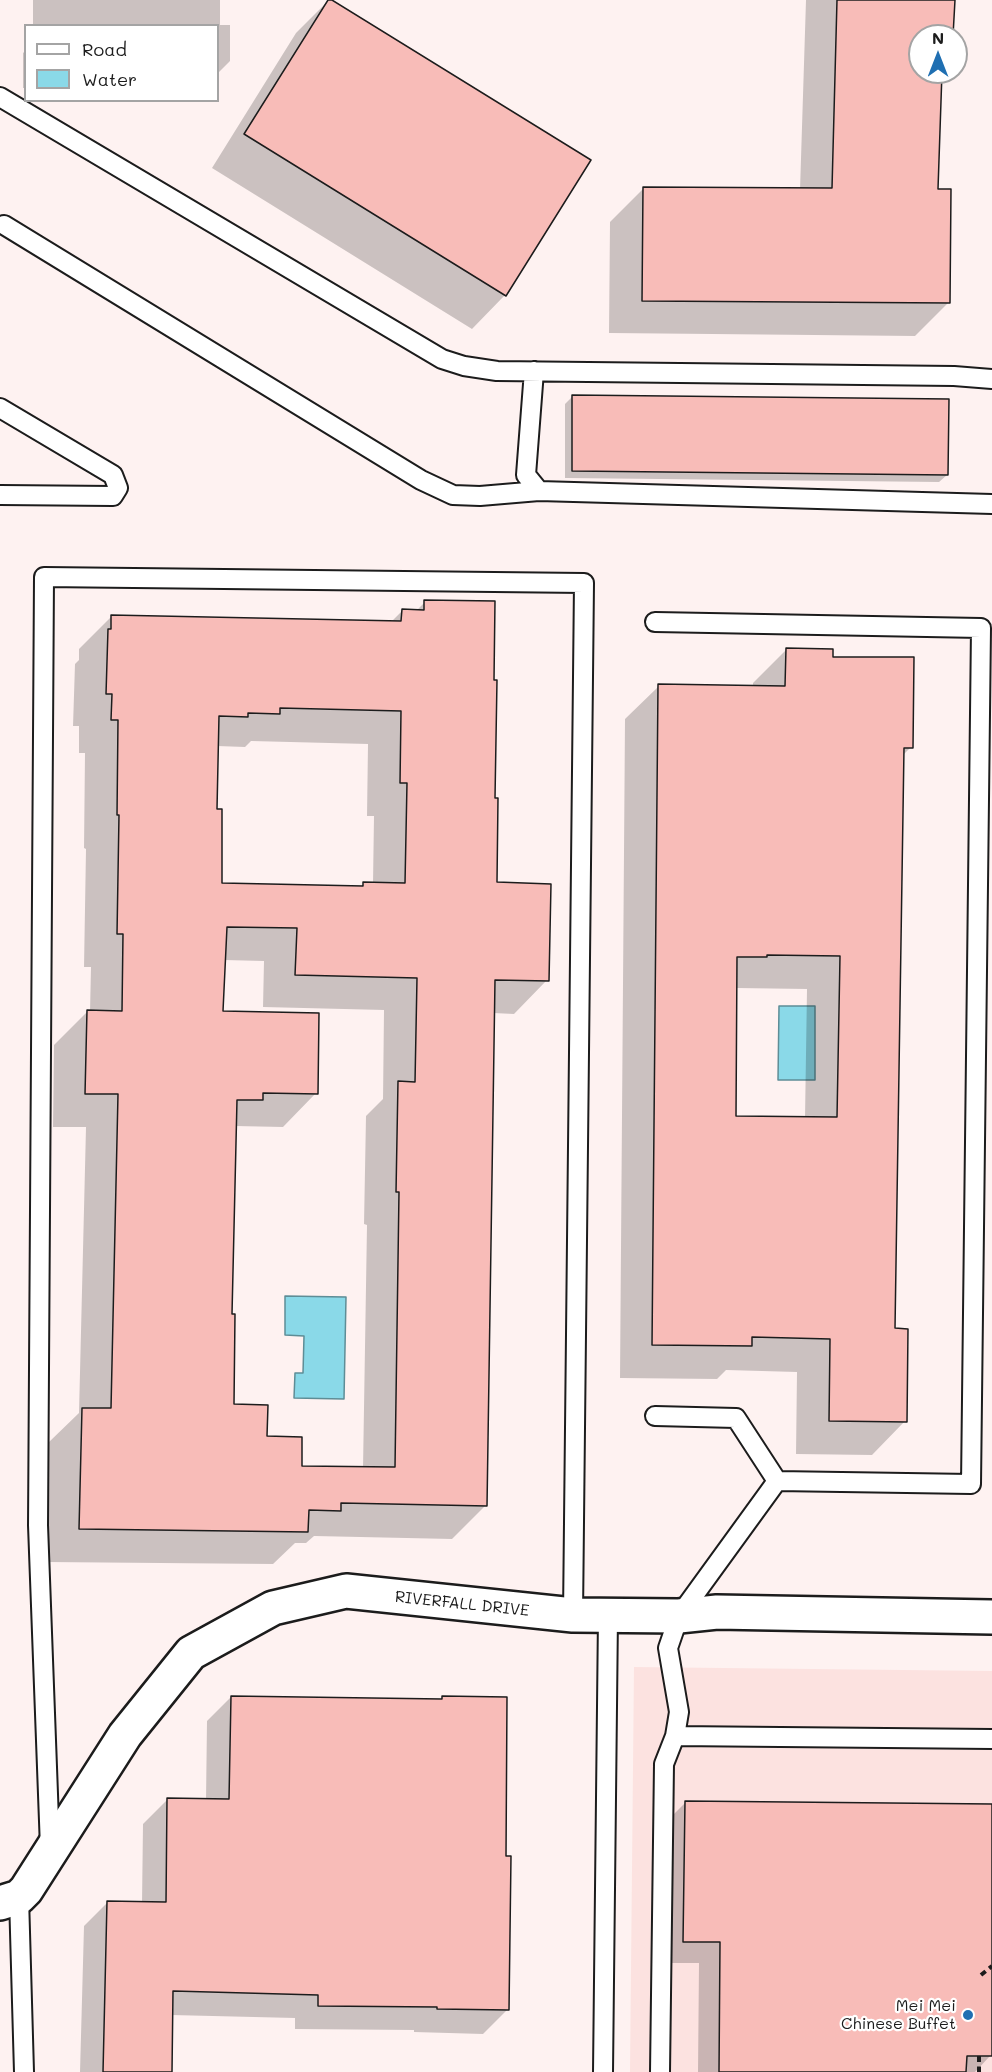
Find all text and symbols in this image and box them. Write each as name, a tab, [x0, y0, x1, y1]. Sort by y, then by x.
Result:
legend	[24, 24, 219, 102]
north arrow	[908, 24, 968, 84]
text: N	[932, 27, 944, 48]
text: Road	[82, 37, 127, 61]
text: Water	[82, 67, 137, 91]
street label: RIVERFALL DRIVE	[394, 1587, 530, 1621]
place label: Mei Mei Chinese Buffet	[841, 1996, 956, 2034]
marker: Mei Mei Chinese Buffet	[961, 2008, 975, 2022]

